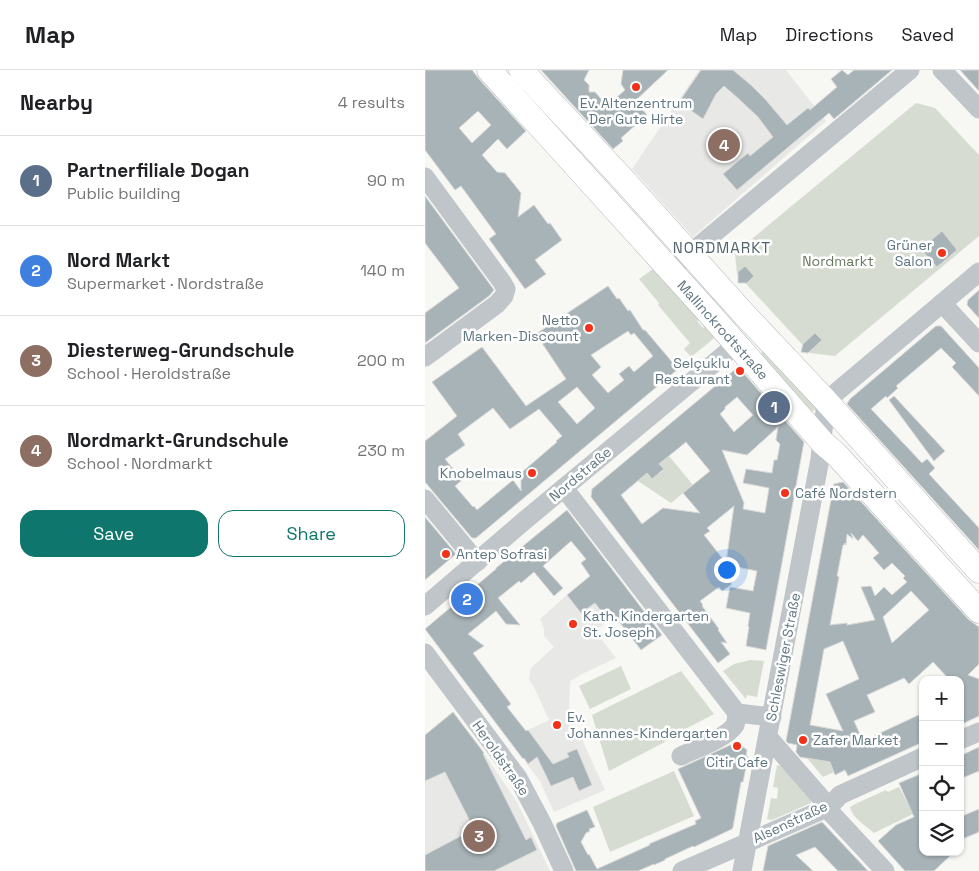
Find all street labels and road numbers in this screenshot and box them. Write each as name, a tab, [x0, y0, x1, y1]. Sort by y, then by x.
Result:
street label: Mallinckrodtstraße	[674, 276, 772, 384]
street label: Nordstraße	[545, 443, 615, 505]
street label: Schleswiger Straße	[762, 591, 804, 723]
street label: Heroldstraße	[469, 717, 533, 799]
street label: Alsenstraße	[750, 797, 830, 847]

